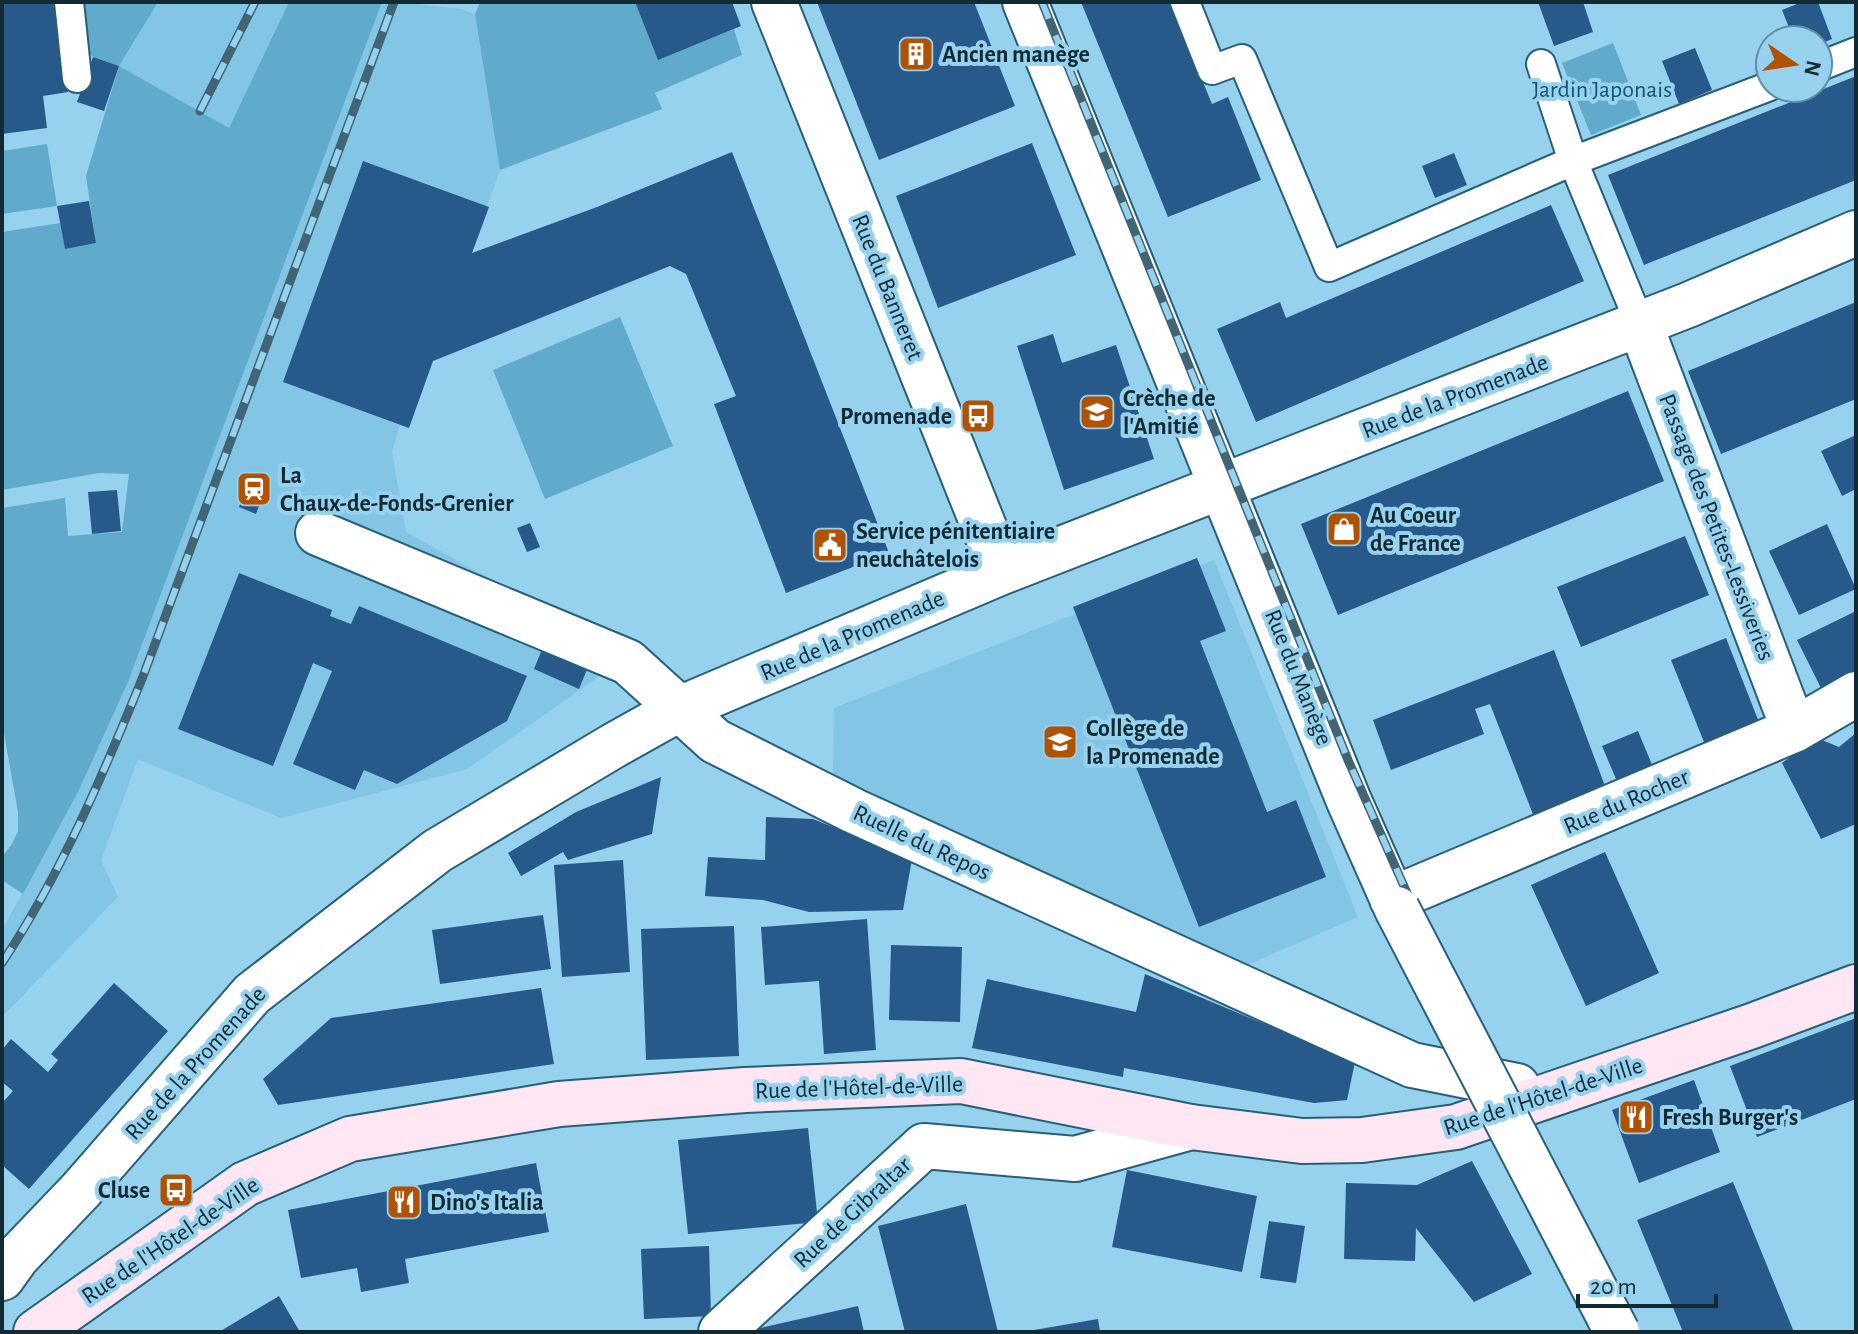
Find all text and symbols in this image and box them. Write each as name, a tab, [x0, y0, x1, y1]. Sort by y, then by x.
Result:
north arrow	[1754, 24, 1834, 104]
building icon: Ancien manège	[897, 35, 935, 73]
place label: Ancien manège	[942, 43, 1090, 67]
text: N	[1800, 58, 1825, 78]
park label: Jardin Japonais	[1532, 78, 1672, 102]
street label: Rue du Banneret	[847, 211, 927, 364]
street label: Rue de la Promenade	[1359, 350, 1552, 443]
place label: Crèche de l'Amitié	[1123, 387, 1216, 439]
street label: Passage des Petites-Lessiveries	[1654, 391, 1778, 664]
school or university icon: Crèche de l'Amitié	[1078, 393, 1116, 431]
bus stop icon: Promenade	[959, 397, 997, 435]
place label: Promenade	[840, 405, 952, 429]
place label: La Chaux-de-Fonds-Grenier	[280, 464, 514, 516]
station icon: La Chaux-de-Fonds-Grenier	[235, 470, 273, 508]
place label: Au Coeur de France	[1370, 504, 1461, 556]
shop icon: Au Coeur de France	[1325, 510, 1363, 548]
place label: Service pénitentiaire neuchâtelois	[856, 520, 1055, 572]
public building icon: Service pénitentiaire neuchâtelois	[811, 526, 849, 564]
street label: Rue de la Promenade	[757, 586, 948, 685]
street label: Rue du Manège	[1260, 606, 1336, 749]
place label: Collège de la Promenade	[1086, 717, 1220, 769]
school or university icon: Collège de la Promenade	[1041, 723, 1079, 761]
street label: Rue du Rocher	[1560, 765, 1693, 839]
street label: Ruelle du Repos	[849, 801, 994, 885]
street label: Rue de la Promenade	[121, 982, 271, 1145]
street label: Rue de l'Hôtel-de-Ville	[1441, 1053, 1646, 1141]
street label: Rue de l'Hôtel-de-Ville	[755, 1072, 963, 1104]
restaurant icon: Fresh Burger's	[1617, 1098, 1655, 1136]
place label: Fresh Burger's	[1662, 1106, 1798, 1130]
street label: Rue de Gibraltar	[789, 1152, 916, 1273]
bus stop icon: Cluse	[157, 1171, 195, 1209]
street label: Rue de l'Hôtel-de-Ville	[78, 1173, 264, 1309]
place label: Cluse	[98, 1179, 150, 1203]
restaurant icon: Dino's Italia	[385, 1183, 423, 1221]
place label: Dino's Italia	[430, 1191, 544, 1215]
scale bar	[1578, 1258, 1716, 1308]
text: 20 m	[1590, 1275, 1637, 1299]

